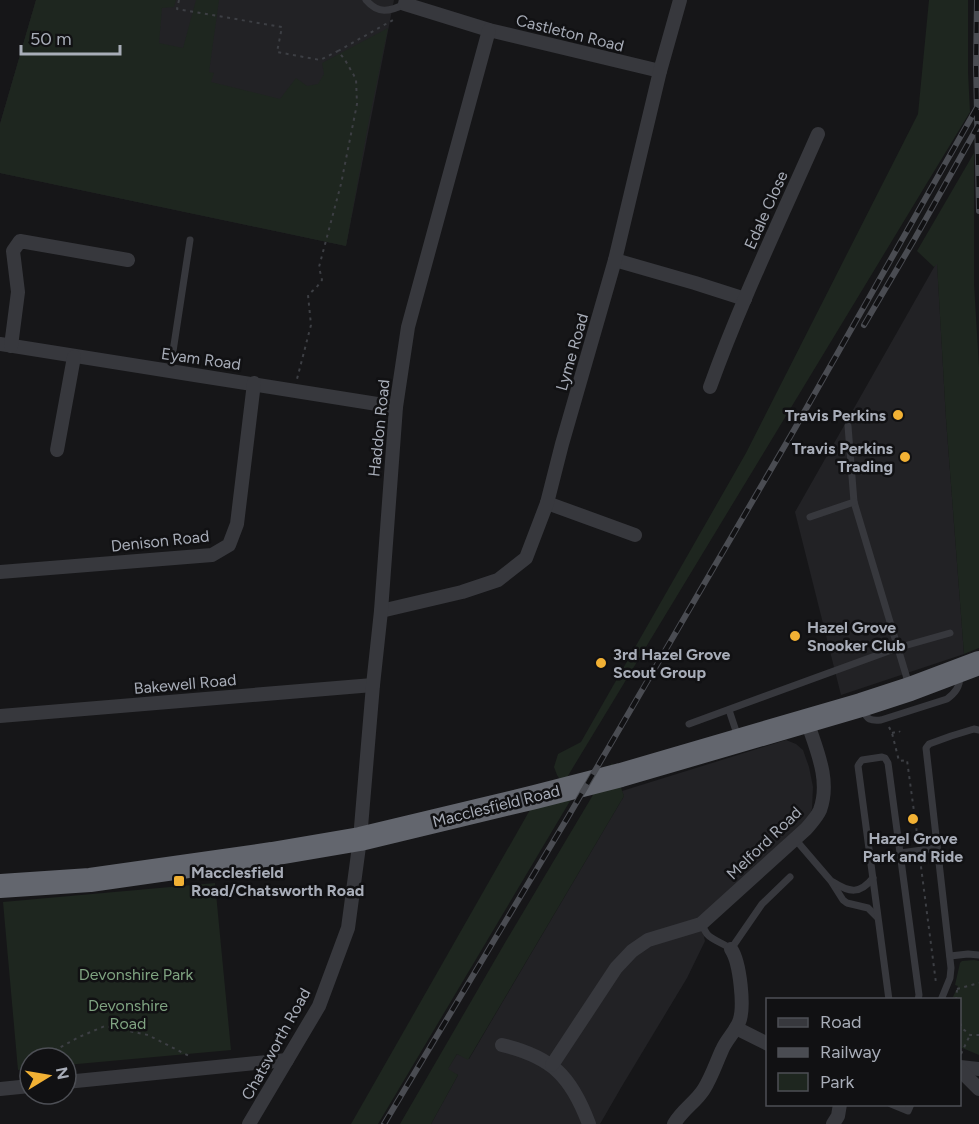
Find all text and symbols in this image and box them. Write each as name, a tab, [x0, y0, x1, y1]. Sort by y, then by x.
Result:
street label: Castleton Road	[514, 10, 626, 56]
scale bar	[21, 18, 120, 56]
text: 50 m	[30, 28, 72, 50]
street label: Edale Close	[740, 168, 792, 252]
street label: Lyme Road	[552, 311, 592, 393]
street label: Eyam Road	[160, 344, 242, 374]
street label: Haddon Road	[364, 378, 394, 478]
place label: Travis Perkins	[785, 406, 887, 425]
marker: Travis Perkins	[891, 408, 905, 422]
place label: Travis Perkins Trading	[792, 439, 894, 476]
marker: Travis Perkins Trading	[898, 450, 912, 464]
street label: Denison Road	[110, 526, 210, 556]
place label: Hazel Grove Snooker Club	[807, 618, 906, 655]
marker: Hazel Grove Snooker Club	[788, 629, 802, 643]
place label: 3rd Hazel Grove Scout Group	[613, 645, 731, 682]
marker: 3rd Hazel Grove Scout Group	[594, 656, 608, 670]
street label: Bakewell Road	[133, 670, 237, 698]
street label: Macclesfield Road	[430, 781, 562, 831]
street label: Melford Road	[723, 803, 805, 883]
marker: Hazel Grove Park and Ride	[906, 812, 920, 826]
place label: Hazel Grove Park and Ride	[863, 829, 963, 866]
place label: Macclesfield Road/Chatsworth Road	[191, 863, 364, 900]
marker: Macclesfield Road/Chatsworth Road	[172, 874, 186, 888]
park label: Devonshire Park	[79, 965, 193, 984]
street label: Chatsworth Road	[237, 985, 315, 1103]
park label: Devonshire Road	[88, 996, 168, 1033]
legend	[766, 998, 961, 1106]
text: Road	[820, 1011, 861, 1033]
text: Railway	[820, 1041, 882, 1063]
north arrow	[18, 1046, 78, 1106]
text: N	[52, 1065, 73, 1081]
text: Park	[820, 1071, 855, 1093]

